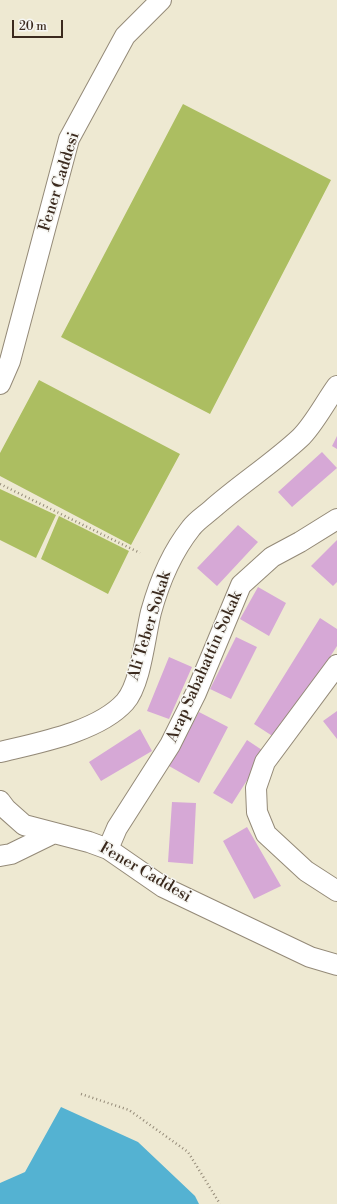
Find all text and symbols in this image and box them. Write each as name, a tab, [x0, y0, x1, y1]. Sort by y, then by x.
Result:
scale bar	[14, 12, 65, 38]
text: 20 m	[19, 19, 47, 34]
street label: Fener Caddesi	[36, 130, 84, 234]
street label: Ali Teber Sokak	[124, 569, 176, 683]
street label: Arap Sabahattin Sokak	[163, 588, 247, 746]
street label: Fener Caddesi	[96, 839, 194, 907]

